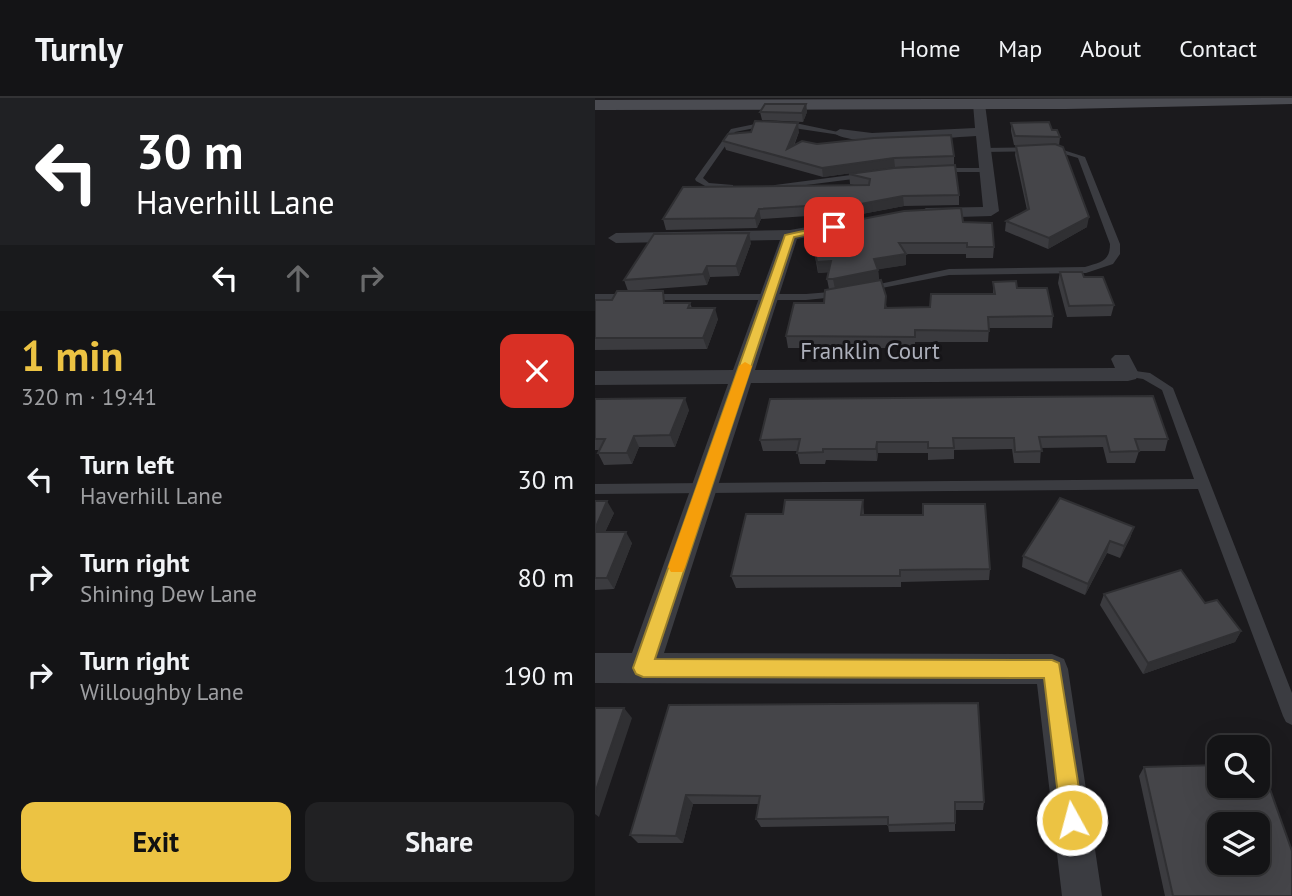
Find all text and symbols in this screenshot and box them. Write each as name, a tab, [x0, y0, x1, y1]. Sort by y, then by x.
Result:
text: Turnly	[35, 27, 123, 70]
text: Home	[900, 33, 960, 64]
text: Map	[998, 33, 1042, 64]
text: About	[1080, 33, 1141, 64]
text: Contact	[1179, 33, 1257, 64]
text: 30 m	[136, 119, 243, 183]
icon: left	[21, 126, 112, 217]
text: Haverhill Lane	[136, 181, 334, 223]
pin	[804, 197, 864, 257]
icon: arrive	[815, 208, 853, 246]
icon: left	[206, 259, 244, 297]
icon: ahead	[279, 259, 317, 297]
icon: right	[352, 259, 390, 297]
text: 1 min	[21, 328, 123, 383]
button: close	[500, 334, 574, 408]
street label: Franklin Court	[800, 336, 940, 365]
text: 320 m · 19:41	[21, 382, 157, 411]
text: Turn left	[80, 448, 174, 481]
icon: left	[21, 460, 59, 498]
text: 30 m	[518, 463, 574, 496]
text: Haverhill Lane	[80, 481, 223, 510]
text: Turn right	[80, 546, 189, 579]
icon: right	[21, 558, 59, 596]
text: 80 m	[518, 561, 574, 594]
text: Shining Dew Lane	[80, 579, 257, 608]
text: Turn right	[80, 644, 189, 677]
icon: right	[21, 656, 59, 694]
text: 190 m	[503, 659, 574, 692]
text: Willoughby Lane	[80, 677, 244, 706]
map controls	[1207, 735, 1270, 875]
button: search	[1207, 735, 1270, 798]
position arrow	[1035, 783, 1109, 857]
button: Exit	[21, 802, 291, 882]
button: Share	[305, 802, 574, 882]
button: layers	[1207, 812, 1270, 875]

